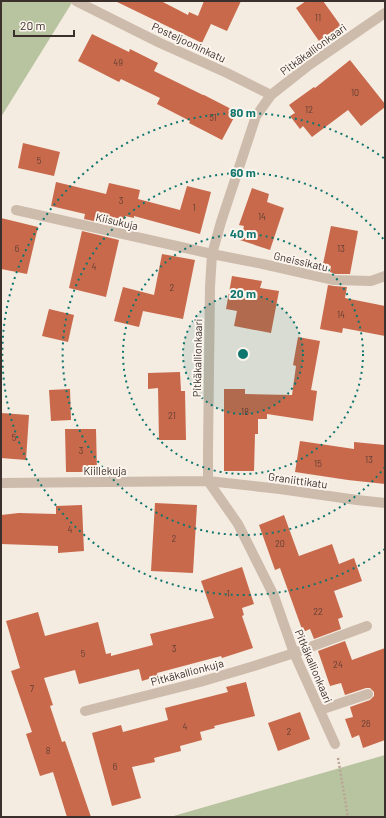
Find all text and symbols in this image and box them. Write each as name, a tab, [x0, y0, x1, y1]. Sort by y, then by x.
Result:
scale bar	[14, 12, 74, 38]
house number: 11	[315, 12, 321, 23]
text: 20 m	[20, 18, 46, 32]
street label: Posteljooninkatu	[150, 19, 228, 65]
street label: Pitkäkallionkaari	[277, 21, 349, 77]
house number: 49	[113, 57, 123, 68]
house number: 10	[351, 87, 359, 98]
house number: 12	[305, 104, 313, 115]
text: 80 m	[230, 105, 256, 119]
house number: 51	[209, 112, 217, 123]
house number: 5	[37, 155, 42, 166]
text: 60 m	[230, 165, 256, 179]
house number: 3	[119, 195, 124, 206]
house number: 1	[192, 202, 196, 213]
street label: Kiisukuja	[94, 210, 140, 232]
house number: 14	[258, 211, 266, 222]
text: 40 m	[230, 226, 256, 240]
house number: 6	[15, 243, 20, 254]
house number: 13	[337, 243, 345, 254]
street label: Gneissikatu	[273, 248, 330, 274]
house number: 4	[92, 261, 97, 272]
house number: 2	[170, 282, 175, 293]
text: 20 m	[230, 286, 256, 300]
house number: 14	[337, 309, 345, 320]
street label: Pitkäkallionkaari	[190, 318, 204, 397]
centre of rings	[236, 347, 250, 361]
house number: 18	[241, 406, 249, 417]
house number: 21	[168, 410, 176, 421]
house number: 5	[12, 432, 17, 443]
house number: 3	[79, 445, 84, 456]
house number: 13	[365, 454, 373, 465]
house number: 15	[314, 458, 322, 469]
street label: Kiillekuja	[84, 464, 126, 477]
street label: Graniittikatu	[268, 469, 329, 491]
house number: 4	[68, 524, 73, 535]
house number: 2	[172, 533, 177, 544]
house number: 20	[275, 538, 285, 549]
house number: 1	[226, 588, 230, 599]
house number: 22	[313, 606, 323, 617]
street label: Pitkäkallionkaari	[293, 627, 335, 705]
house number: 3	[172, 643, 177, 654]
house number: 5	[81, 648, 86, 659]
street label: Pitkäkallionkuja	[149, 656, 225, 688]
house number: 24	[333, 659, 343, 670]
house number: 7	[30, 683, 35, 694]
house number: 26	[361, 718, 371, 729]
house number: 4	[183, 721, 188, 732]
house number: 2	[287, 726, 292, 737]
house number: 8	[46, 745, 51, 756]
house number: 6	[113, 761, 118, 772]

